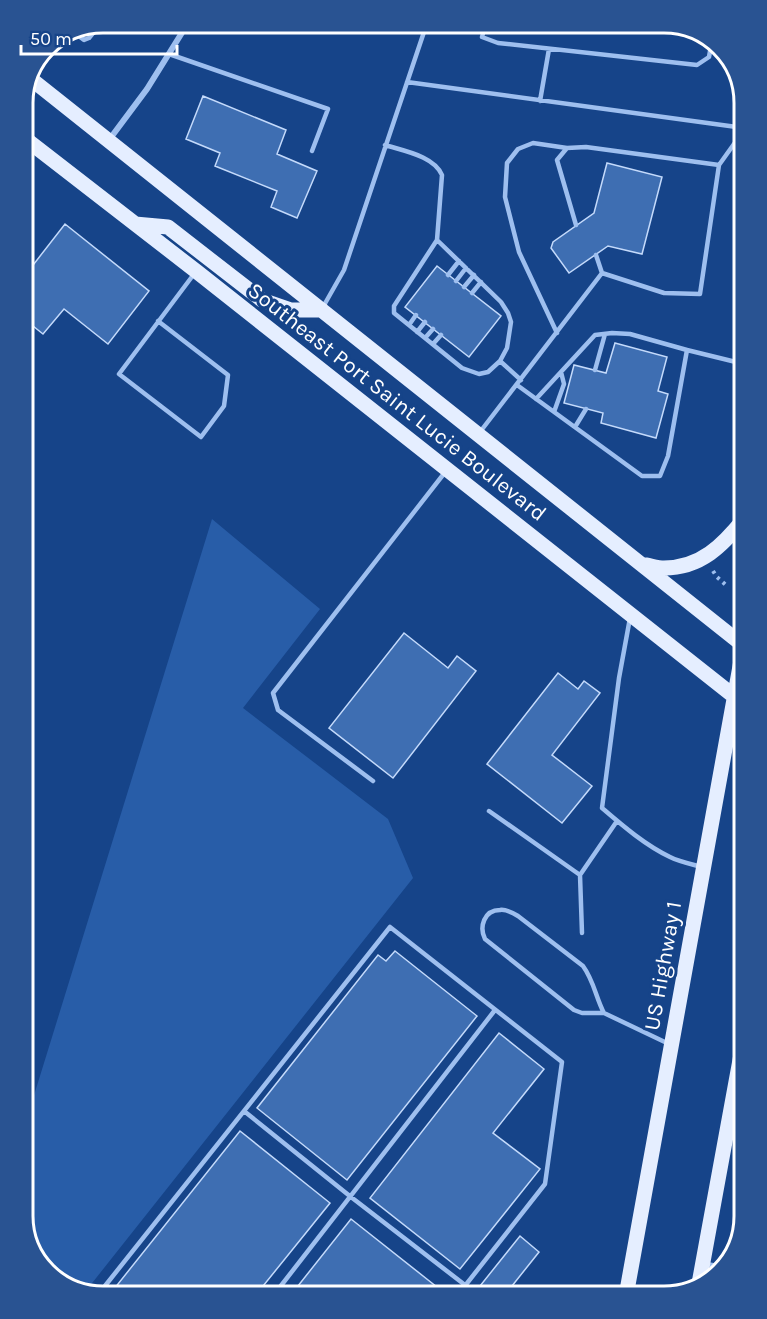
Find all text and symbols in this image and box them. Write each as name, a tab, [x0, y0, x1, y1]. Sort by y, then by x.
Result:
scale bar	[21, 18, 177, 56]
text: 50 m	[30, 28, 72, 50]
street label: Southeast Port Saint Lucie Boulevard	[243, 277, 551, 527]
street label: US Highway 1	[639, 899, 687, 1033]

